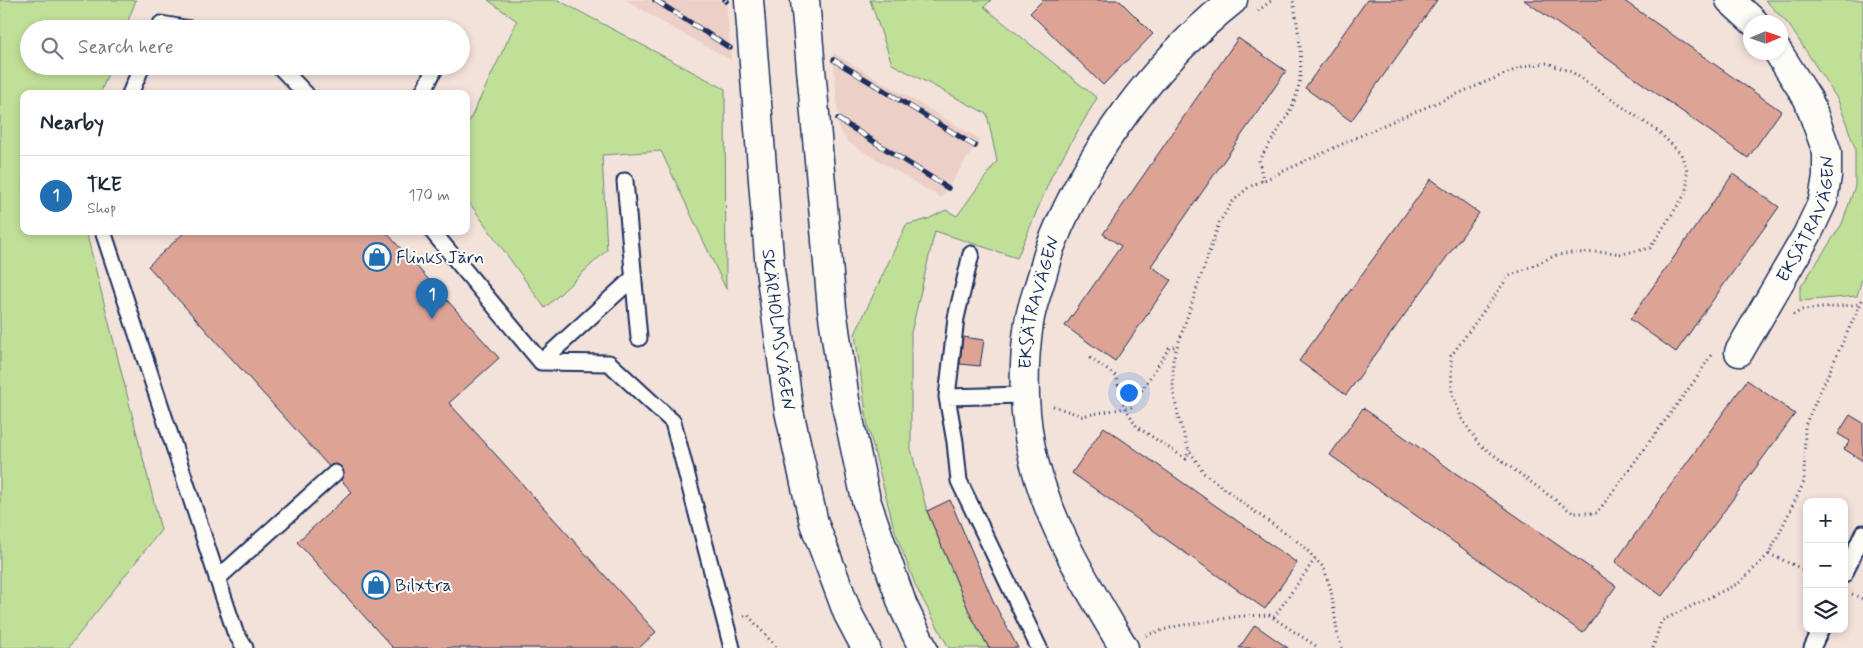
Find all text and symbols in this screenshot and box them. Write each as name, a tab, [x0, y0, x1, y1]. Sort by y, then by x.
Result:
north arrow	[1743, 15, 1788, 60]
search box	[20, 20, 470, 75]
icon: search	[38, 34, 66, 62]
text: Search here	[78, 35, 174, 60]
text: Nearby	[40, 109, 104, 137]
street label: EKSÄTRAVÄGEN	[1771, 155, 1840, 287]
text: TKE	[87, 173, 122, 198]
text: 1	[52, 185, 60, 206]
text: 170 m	[408, 185, 450, 206]
text: Shop	[87, 198, 116, 219]
street label: EKSÄTRAVÄGEN	[1014, 233, 1066, 370]
shop icon: Flinks Järn	[362, 242, 392, 272]
place label: Flinks Järn	[396, 246, 484, 270]
street label: SKÄRHOLMSVÄGEN	[755, 248, 800, 412]
pin: 1	[416, 278, 448, 319]
your location	[1116, 380, 1142, 406]
map controls	[1803, 498, 1848, 633]
button: +	[1803, 498, 1848, 543]
button: −	[1803, 543, 1848, 588]
shop icon: Bilxtra	[361, 570, 391, 600]
place label: Bilxtra	[395, 574, 452, 598]
button: layers	[1803, 588, 1848, 633]

